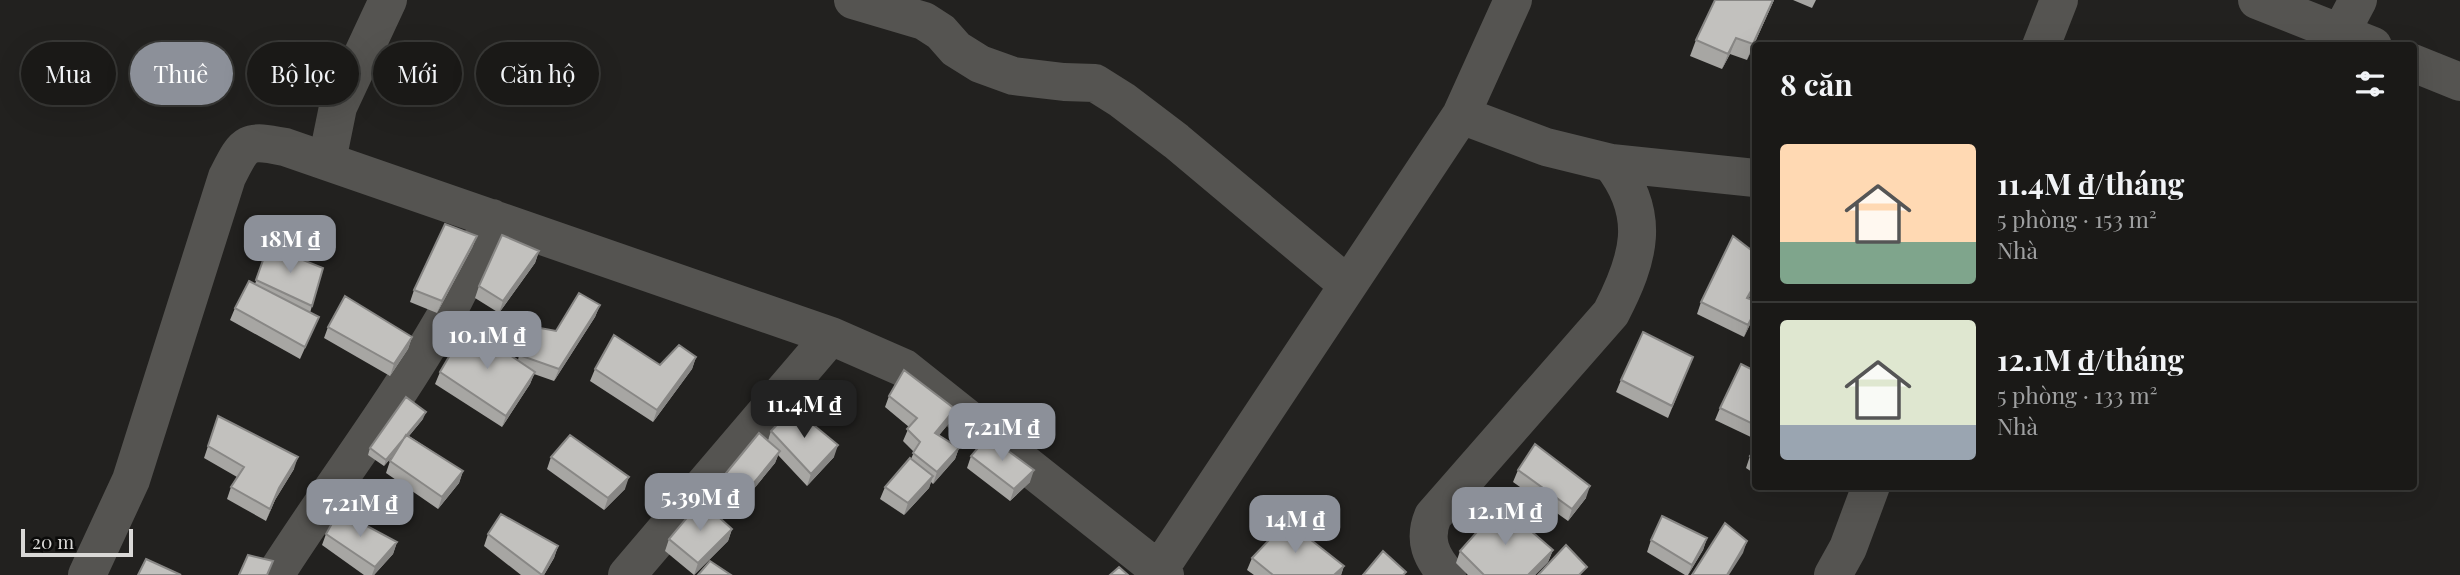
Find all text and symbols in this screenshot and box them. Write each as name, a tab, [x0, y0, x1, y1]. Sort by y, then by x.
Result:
chip: Mua	[21, 42, 116, 105]
chip: Thuê	[130, 42, 233, 105]
chip: Bộ lọc	[247, 42, 359, 105]
chip: Mới	[373, 42, 462, 105]
chip: Căn hộ	[476, 42, 599, 105]
text: 8 căn	[1780, 64, 1853, 104]
icon: filters	[2351, 65, 2389, 103]
text: 11.4M ₫/tháng	[1997, 163, 2184, 203]
icon: home	[1836, 172, 1920, 256]
text: 5 phòng · 153 m²	[1997, 203, 2157, 234]
pin: 18M ₫	[241, 216, 339, 275]
text: 18M ₫	[260, 222, 320, 253]
text: Nhà	[1997, 234, 2038, 265]
pin: 10.1M ₫	[422, 312, 552, 371]
text: 10.1M ₫	[448, 318, 526, 349]
text: 12.1M ₫/tháng	[1997, 339, 2184, 379]
icon: home	[1836, 348, 1920, 432]
text: 5 phòng · 133 m²	[1997, 379, 2157, 410]
pin: 11.4M ₫	[739, 380, 869, 440]
text: 11.4M ₫	[767, 387, 841, 418]
pin: 7.21M ₫	[937, 404, 1067, 463]
text: 7.21M ₫	[964, 410, 1040, 441]
text: Nhà	[1997, 410, 2038, 441]
pin: 5.39M ₫	[635, 474, 765, 533]
pin: 7.21M ₫	[295, 480, 425, 539]
text: 5.39M ₫	[661, 480, 739, 511]
text: 7.21M ₫	[322, 486, 398, 517]
pin: 12.1M ₫	[1440, 488, 1570, 547]
text: 12.1M ₫	[1468, 494, 1542, 525]
pin: 14M ₫	[1246, 496, 1344, 555]
text: 14M ₫	[1265, 502, 1325, 533]
scale bar	[21, 526, 133, 558]
text: 20 m	[32, 528, 74, 554]

